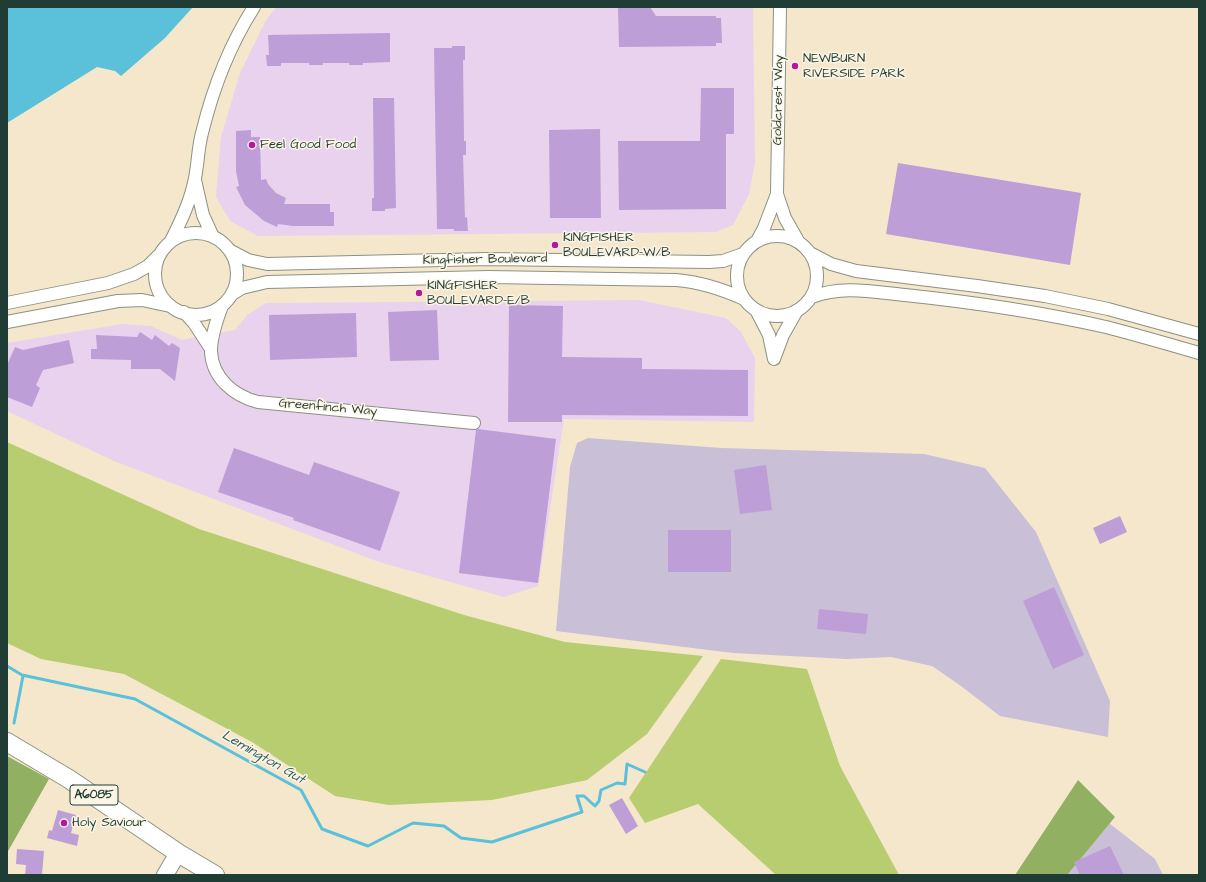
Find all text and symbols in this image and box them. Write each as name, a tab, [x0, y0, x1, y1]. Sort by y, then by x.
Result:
place label: NEWBURN RIVERSIDE PARK	[803, 51, 905, 82]
street label: Goldcrest Way	[770, 55, 788, 145]
marker: NEWBURN RIVERSIDE PARK	[790, 61, 800, 71]
place label: Feel Good Food	[260, 137, 356, 153]
marker: Feel Good Food	[247, 140, 257, 150]
place label: KINGFISHER BOULEVARD-W/B	[563, 230, 671, 261]
marker: KINGFISHER BOULEVARD-W/B	[550, 240, 560, 250]
street label: Kingfisher Boulevard	[423, 251, 547, 269]
place label: KINGFISHER BOULEVARD-E/B	[427, 278, 530, 309]
marker: KINGFISHER BOULEVARD-E/B	[414, 288, 424, 298]
street label: Greenfinch Way	[278, 396, 378, 420]
water label: Lemington Gut	[218, 727, 308, 789]
road number: A6085	[70, 785, 118, 805]
place label: Holy Saviour	[72, 815, 146, 831]
marker: Holy Saviour	[59, 818, 69, 828]

